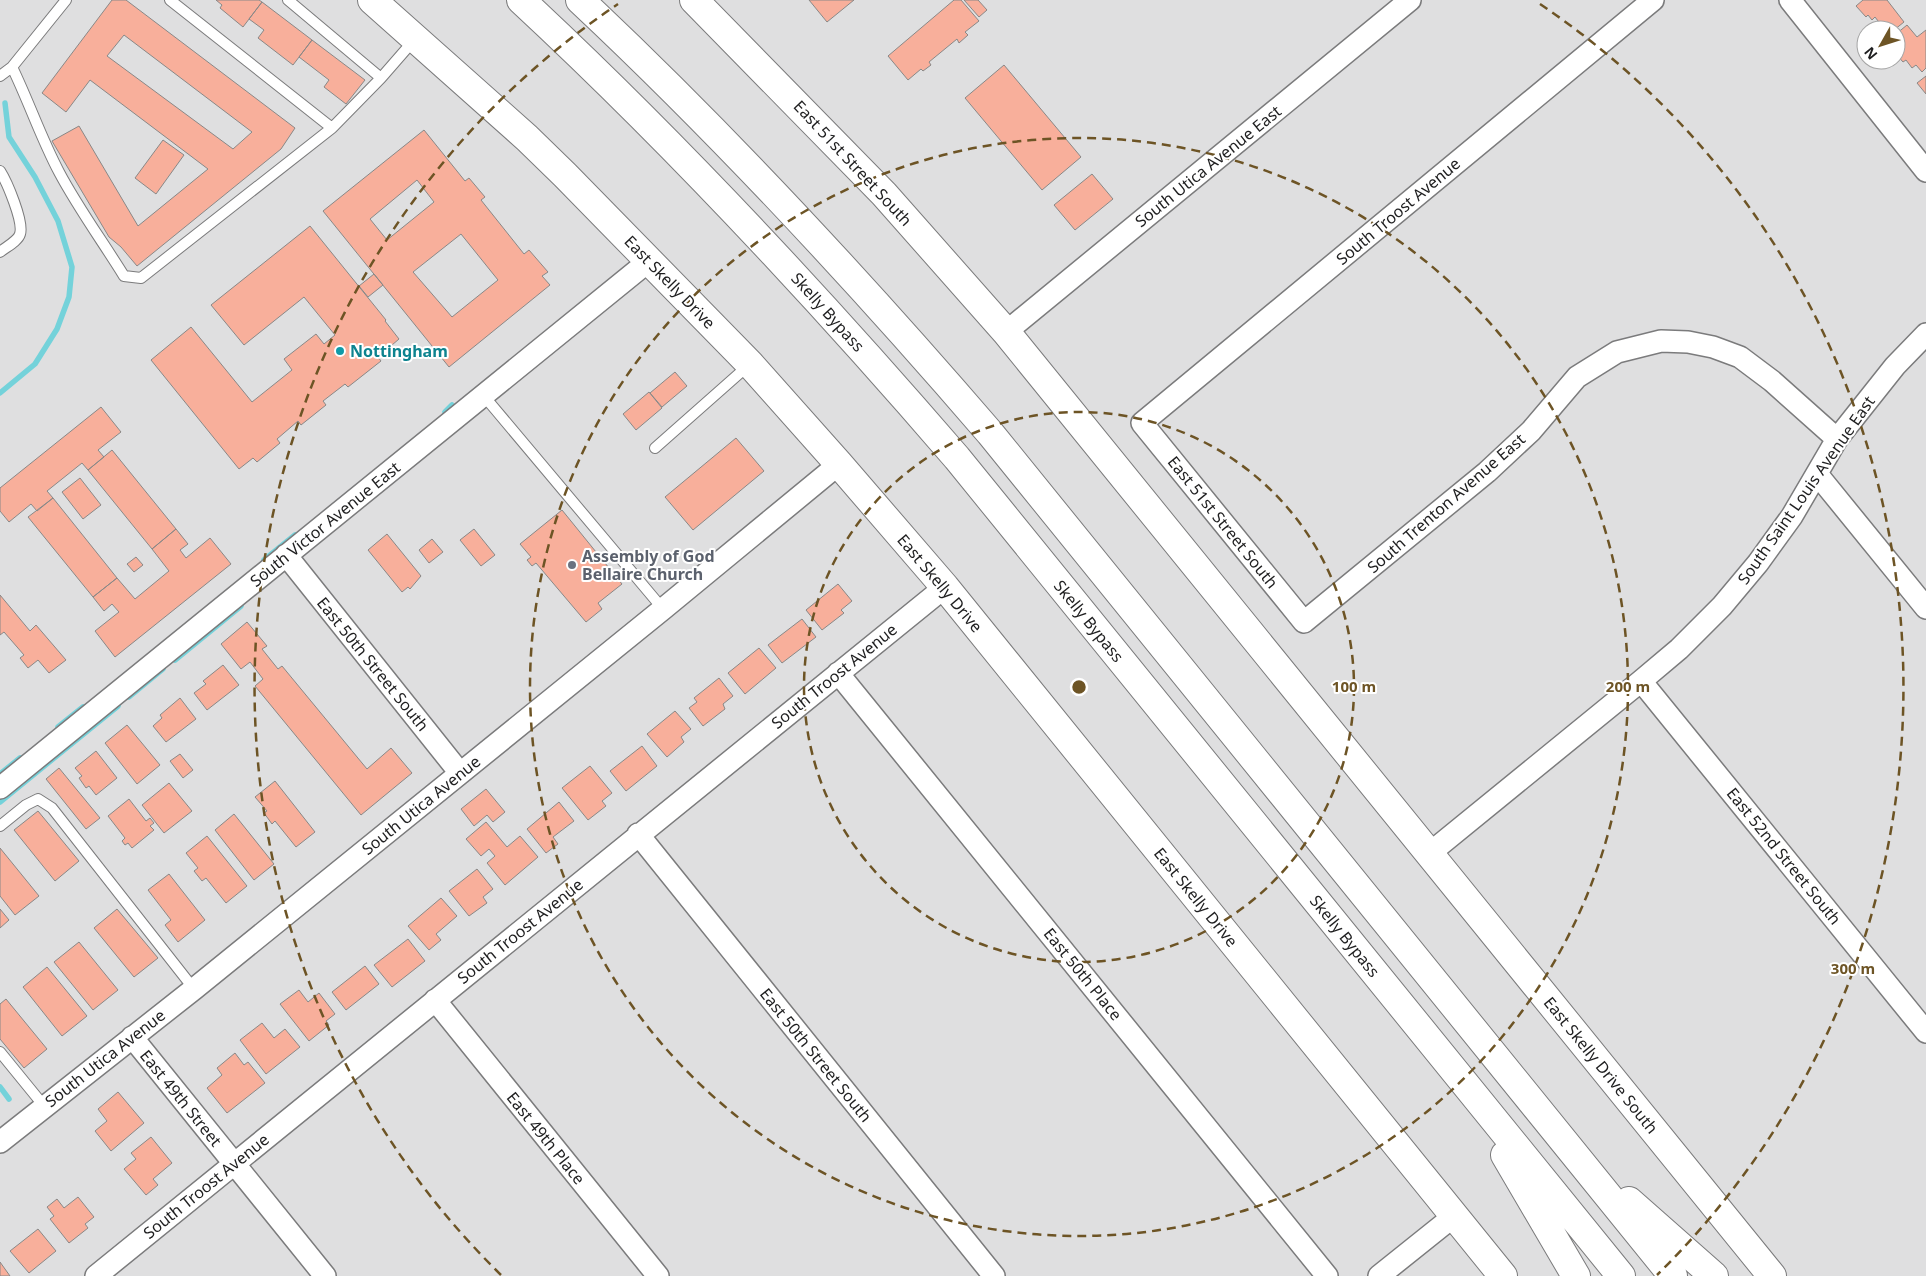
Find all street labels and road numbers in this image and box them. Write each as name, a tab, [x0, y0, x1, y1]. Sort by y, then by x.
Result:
street label: East 51st Street South	[789, 95, 917, 231]
street label: South Utica Avenue East	[1130, 100, 1286, 232]
street label: South Troost Avenue	[1331, 153, 1465, 269]
street label: East Skelly Drive	[620, 230, 720, 334]
street label: Skelly Bypass	[786, 268, 870, 356]
street label: South Saint Louis Avenue East	[1732, 391, 1880, 589]
street label: South Trenton Avenue East	[1362, 428, 1530, 578]
street label: East 51st Street South	[1163, 451, 1283, 593]
street label: South Victor Avenue East	[245, 456, 405, 592]
street label: East Skelly Drive	[892, 529, 988, 637]
street label: Skelly Bypass	[1049, 575, 1129, 667]
street label: East 50th Street South	[312, 592, 434, 736]
street label: South Troost Avenue	[767, 618, 901, 734]
street label: South Utica Avenue	[357, 750, 485, 860]
street label: East 52nd Street South	[1722, 783, 1846, 929]
street label: East Skelly Drive	[1149, 843, 1243, 951]
street label: South Troost Avenue	[453, 873, 587, 989]
street label: Skelly Bypass	[1305, 890, 1385, 982]
street label: East 50th Place	[1039, 923, 1127, 1025]
street label: East 50th Street South	[755, 983, 877, 1127]
street label: East Skelly Drive South	[1539, 992, 1663, 1138]
street label: South Utica Avenue	[40, 1004, 170, 1112]
street label: East 49th Street	[135, 1045, 227, 1151]
street label: East 49th Place	[502, 1087, 590, 1189]
street label: South Troost Avenue	[139, 1128, 273, 1244]

